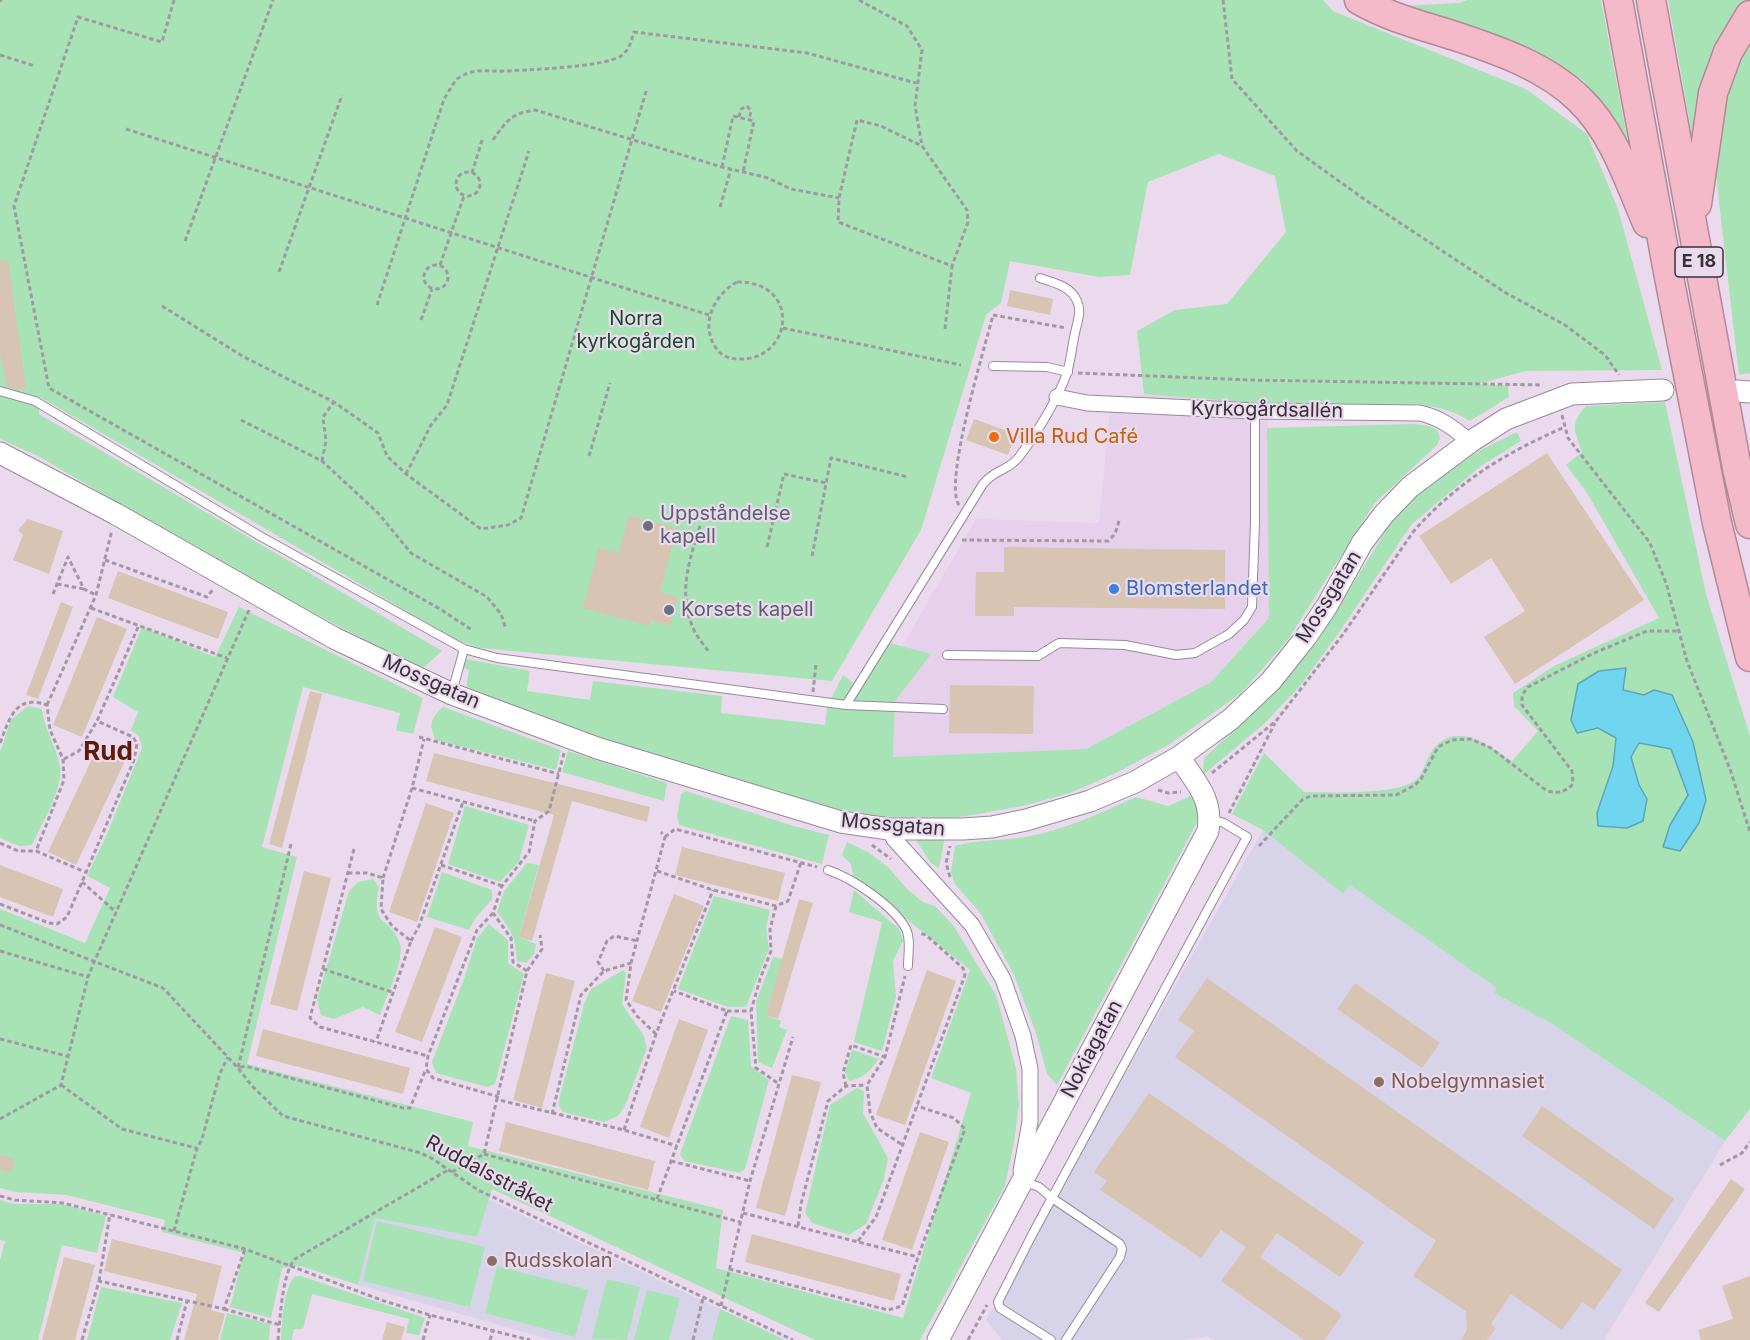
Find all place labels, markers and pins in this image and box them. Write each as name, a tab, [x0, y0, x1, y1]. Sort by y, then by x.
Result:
place label: Villa Rud Café	[1006, 425, 1138, 449]
marker: Villa Rud Café	[987, 430, 1001, 444]
place label: Uppståndelse kapell	[660, 502, 791, 549]
marker: Uppståndelse kapell	[641, 519, 655, 533]
place label: Blomsterlandet	[1126, 577, 1268, 601]
marker: Blomsterlandet	[1107, 582, 1121, 596]
place label: Korsets kapell	[681, 598, 814, 622]
marker: Korsets kapell	[662, 603, 676, 617]
place label: Nobelgymnasiet	[1391, 1070, 1544, 1094]
marker: Nobelgymnasiet	[1372, 1075, 1386, 1089]
place label: Rudsskolan	[504, 1249, 612, 1273]
marker: Rudsskolan	[485, 1254, 499, 1268]

